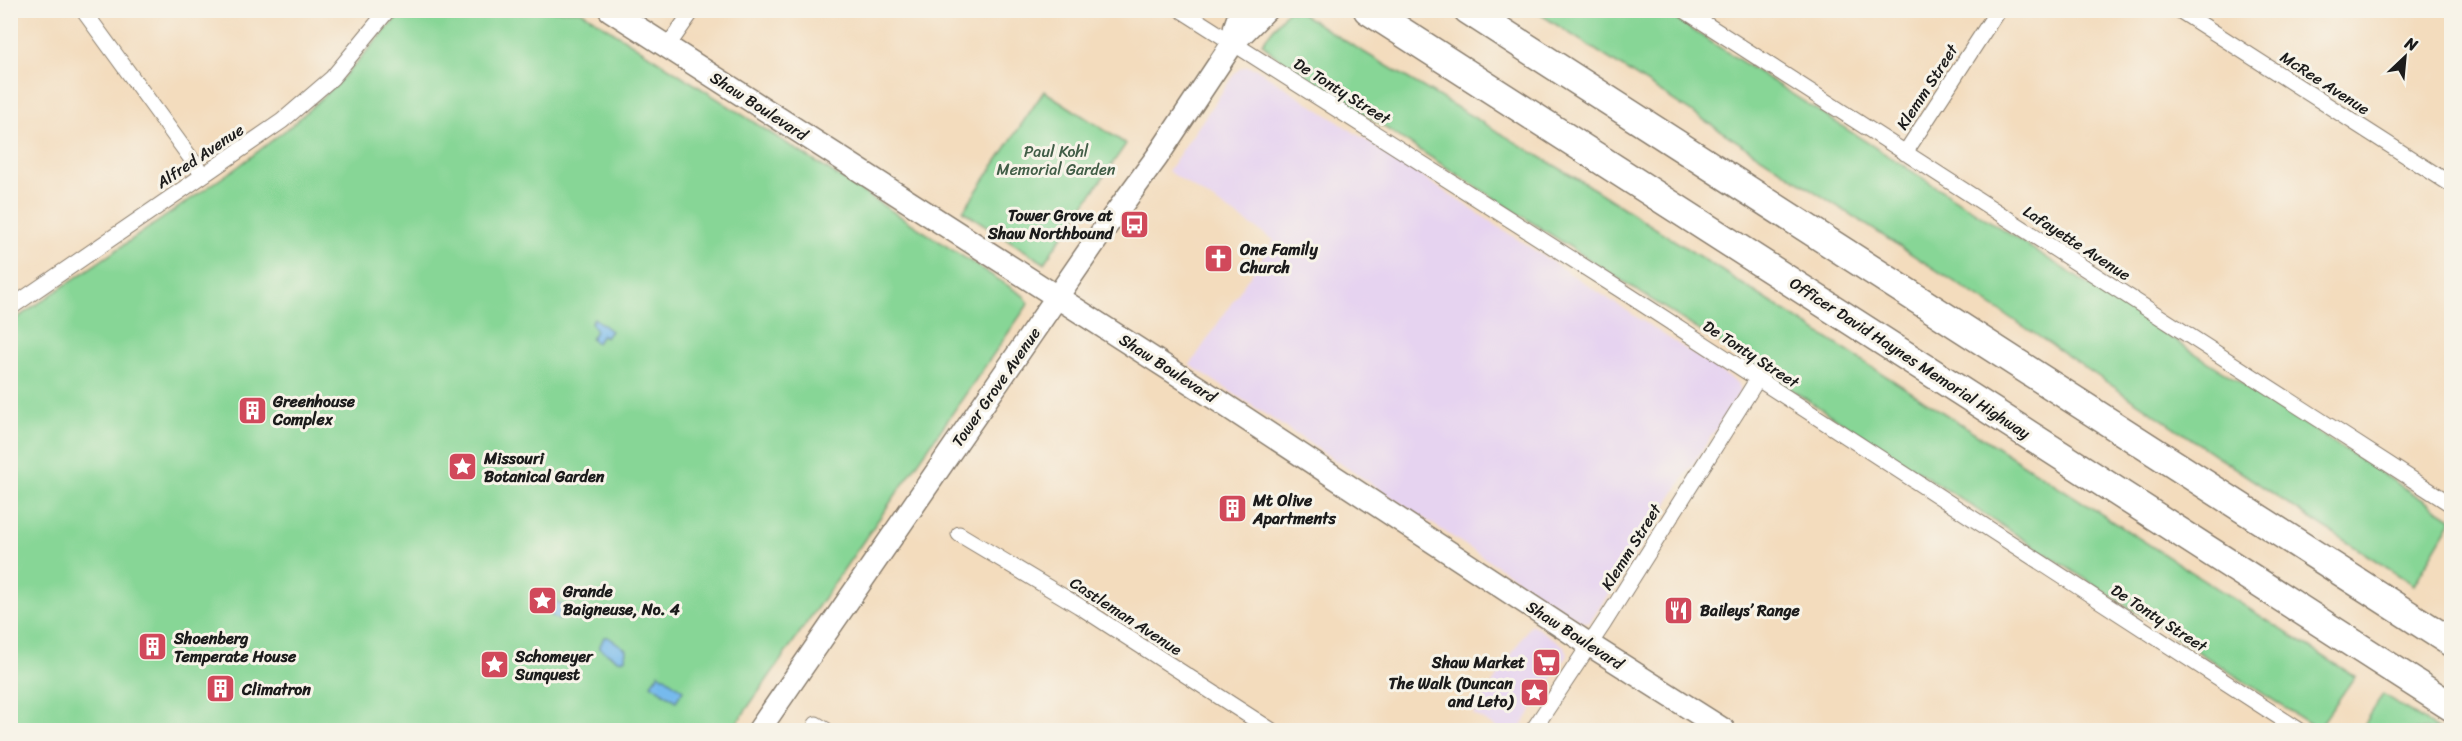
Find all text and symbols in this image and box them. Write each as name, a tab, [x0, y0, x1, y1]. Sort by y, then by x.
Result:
north arrow	[2375, 27, 2435, 87]
text: N	[2399, 28, 2424, 60]
street label: Klemm Street	[1888, 38, 1966, 136]
street label: McRee Avenue	[2274, 43, 2376, 123]
street label: De Tonty Street	[1288, 50, 1397, 133]
street label: Shaw Boulevard	[704, 63, 815, 149]
street label: Alfred Avenue	[149, 116, 250, 197]
park label: Paul Kohl Memorial Garden	[997, 137, 1116, 184]
street label: Lafayette Avenue	[2017, 197, 2137, 289]
place label: Tower Grove at Shaw Northbound	[987, 201, 1115, 248]
bus stop icon: Tower Grove at Shaw Northbound	[1118, 208, 1150, 240]
place label: One Family Church	[1239, 235, 1318, 282]
church icon: One Family Church	[1203, 242, 1235, 274]
street label: Officer David Haynes Memorial Highway	[1784, 269, 2037, 447]
street label: De Tonty Street	[1697, 312, 1806, 396]
street label: Tower Grove Avenue	[944, 321, 1048, 453]
street label: Shaw Boulevard	[1113, 325, 1224, 411]
place label: Greenhouse Complex	[272, 387, 356, 434]
building icon: Greenhouse Complex	[236, 394, 268, 426]
place label: Missouri Botanical Garden	[483, 444, 605, 491]
place icon: Missouri Botanical Garden	[447, 451, 479, 483]
place label: Mt Olive Apartments	[1252, 486, 1337, 533]
building icon: Mt Olive Apartments	[1216, 493, 1248, 525]
street label: Klemm Street	[1593, 497, 1669, 596]
street label: Castleman Avenue	[1064, 569, 1188, 664]
street label: De Tonty Street	[2105, 576, 2214, 660]
place label: Grande Baigneuse, No. 4	[562, 577, 680, 624]
place icon: Grande Baigneuse, No. 4	[526, 584, 558, 616]
street label: Shaw Boulevard	[1520, 592, 1631, 678]
restaurant icon: Baileys’ Range	[1663, 594, 1695, 626]
place label: Baileys’ Range	[1700, 596, 1801, 625]
place label: Shoenberg Temperate House	[173, 624, 297, 671]
building icon: Shoenberg Temperate House	[137, 631, 169, 663]
place label: Schomeyer Sunquest	[514, 642, 594, 689]
supermarket icon: Shaw Market	[1530, 646, 1562, 678]
place label: Shaw Market	[1431, 648, 1525, 677]
place icon: Schomeyer Sunquest	[478, 649, 510, 681]
place label: The Walk (Duncan and Leto)	[1388, 669, 1514, 716]
building icon: Climatron	[205, 673, 237, 705]
place label: Climatron	[241, 675, 311, 704]
place icon: The Walk (Duncan and Leto)	[1518, 676, 1550, 708]

